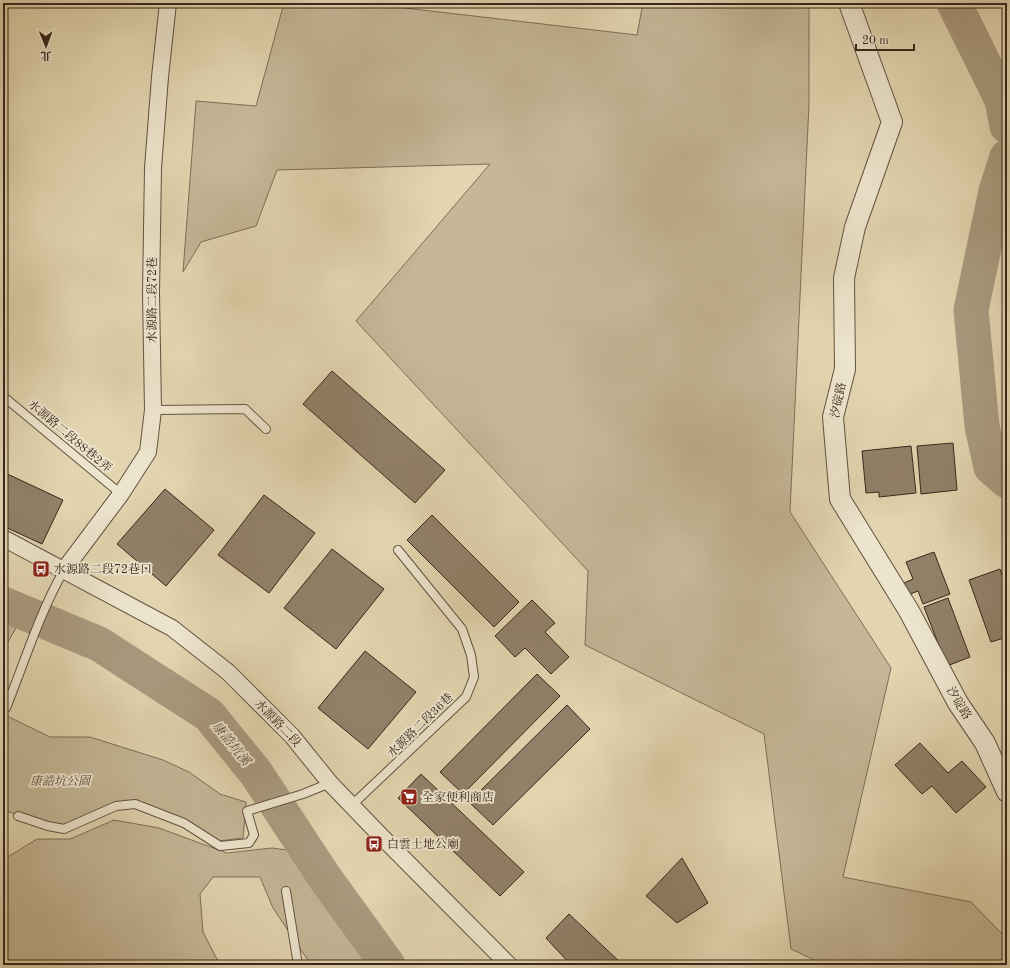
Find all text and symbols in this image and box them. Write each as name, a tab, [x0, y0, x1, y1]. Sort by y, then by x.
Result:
north arrow	[26, 26, 66, 66]
scale bar	[856, 26, 914, 52]
text: 20 m	[862, 35, 889, 47]
text: 北	[41, 49, 52, 62]
street label: 水源路二段72巷	[145, 257, 159, 343]
street label: 汐碇路	[827, 381, 849, 419]
street label: 水源路二段88巷2弄	[25, 397, 115, 475]
bus stop icon: 水源路二段72巷口	[31, 559, 51, 579]
place label: 水源路二段72巷口	[54, 562, 152, 576]
street label: 汐碇路	[944, 684, 974, 722]
street label: 水源路二段36巷	[384, 690, 456, 760]
street label: 水源路二段	[252, 697, 304, 749]
water label: 康誥坑溪	[209, 719, 254, 770]
park label: 康誥坑公園	[30, 774, 92, 788]
supermarket icon: 全家便利商店	[399, 787, 419, 807]
place label: 全家便利商店	[422, 790, 494, 804]
bus stop icon: 白雲土地公廟	[364, 834, 384, 854]
place label: 白雲土地公廟	[387, 837, 459, 851]

